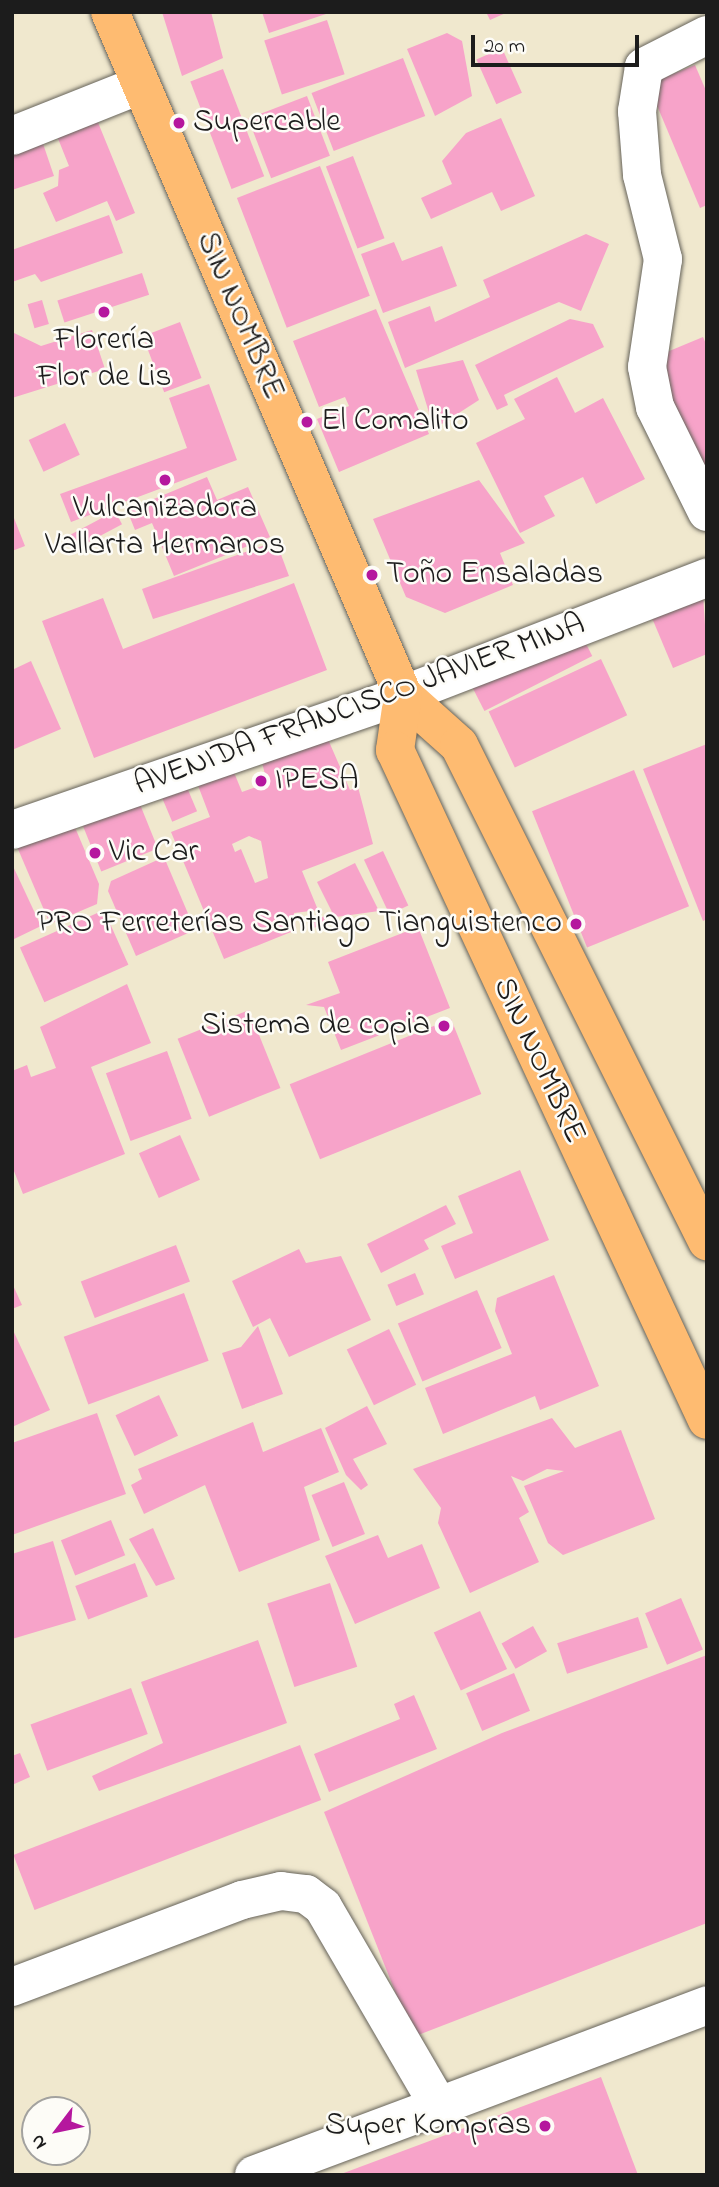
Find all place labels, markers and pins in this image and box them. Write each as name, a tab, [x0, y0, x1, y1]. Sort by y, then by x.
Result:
place label: Supercable	[193, 104, 341, 142]
marker: Supercable	[171, 115, 187, 131]
marker: Florería Flor de Lis	[96, 304, 112, 320]
place label: Florería Flor de Lis	[37, 323, 171, 398]
place label: El Comalito	[321, 403, 469, 441]
marker: El Comalito	[299, 414, 315, 430]
marker: Vulcanizadora Vallarta Hermanos	[157, 472, 173, 488]
place label: Vulcanizadora Vallarta Hermanos	[45, 491, 285, 566]
place label: Toño Ensaladas	[386, 556, 603, 594]
marker: Toño Ensaladas	[364, 567, 380, 583]
place label: IPESA	[275, 762, 359, 800]
marker: IPESA	[253, 773, 269, 789]
place label: Vic Car	[109, 834, 198, 872]
marker: Vic Car	[87, 845, 103, 861]
place label: PRO Ferreterías Santiago Tianguistenco	[37, 905, 562, 943]
marker: PRO Ferreterías Santiago Tianguistenco	[568, 916, 584, 932]
place label: Sistema de copia	[201, 1007, 430, 1045]
marker: Sistema de copia	[436, 1018, 452, 1034]
place label: Super Kompras	[325, 2107, 531, 2145]
marker: Super Kompras	[537, 2118, 553, 2134]

